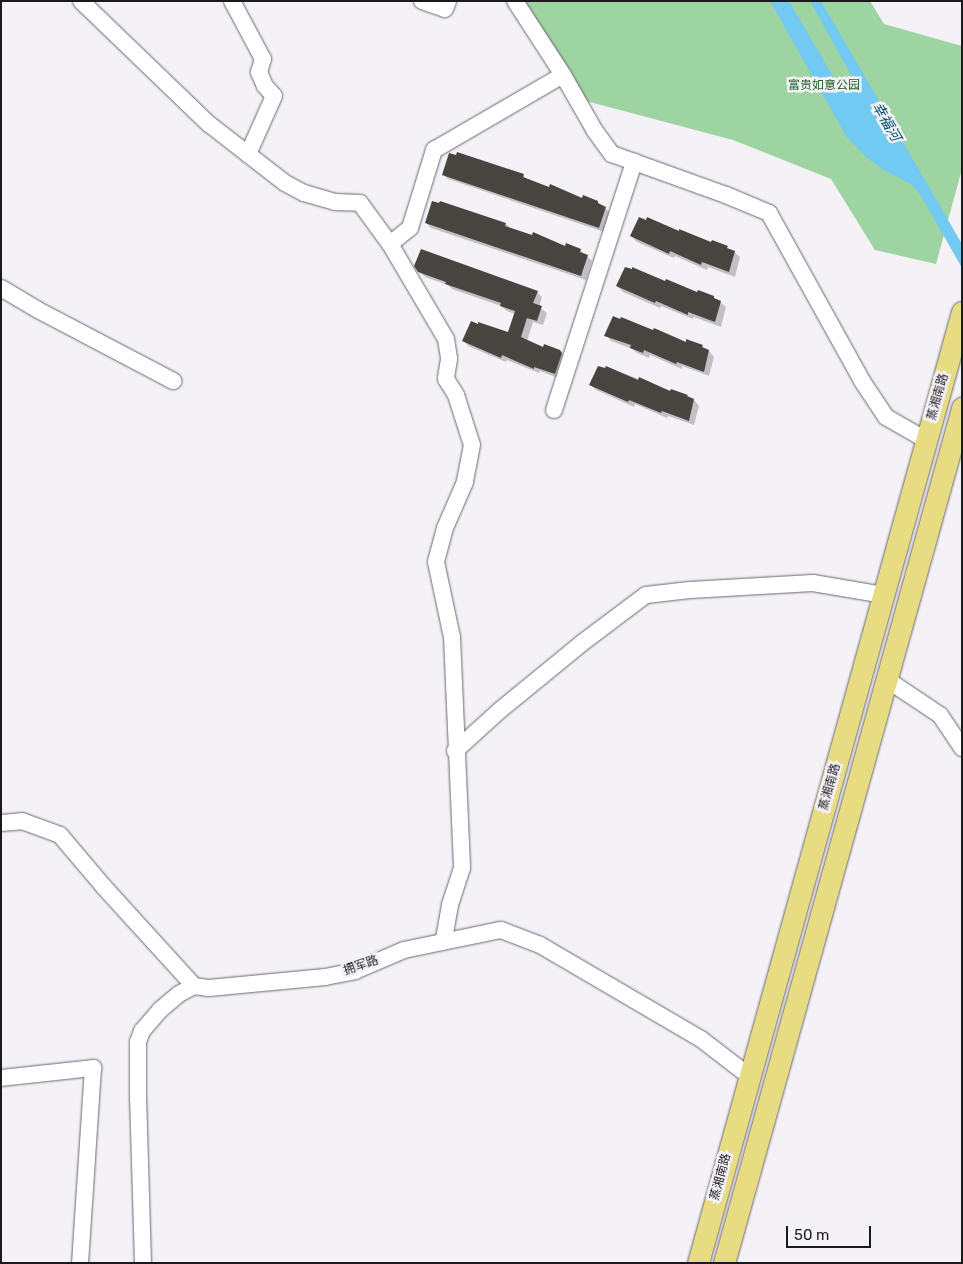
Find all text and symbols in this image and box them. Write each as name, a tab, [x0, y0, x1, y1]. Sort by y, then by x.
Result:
park label: 富贵如意公园	[788, 79, 860, 93]
water label: 幸福河	[868, 100, 904, 144]
street label: 蒸湘南路	[924, 372, 952, 422]
street label: 蒸湘南路	[816, 762, 844, 812]
street label: 拥军路	[342, 953, 380, 979]
street label: 蒸湘南路	[708, 1152, 734, 1202]
scale bar	[788, 1216, 873, 1248]
text: 50 m	[794, 1226, 829, 1244]

